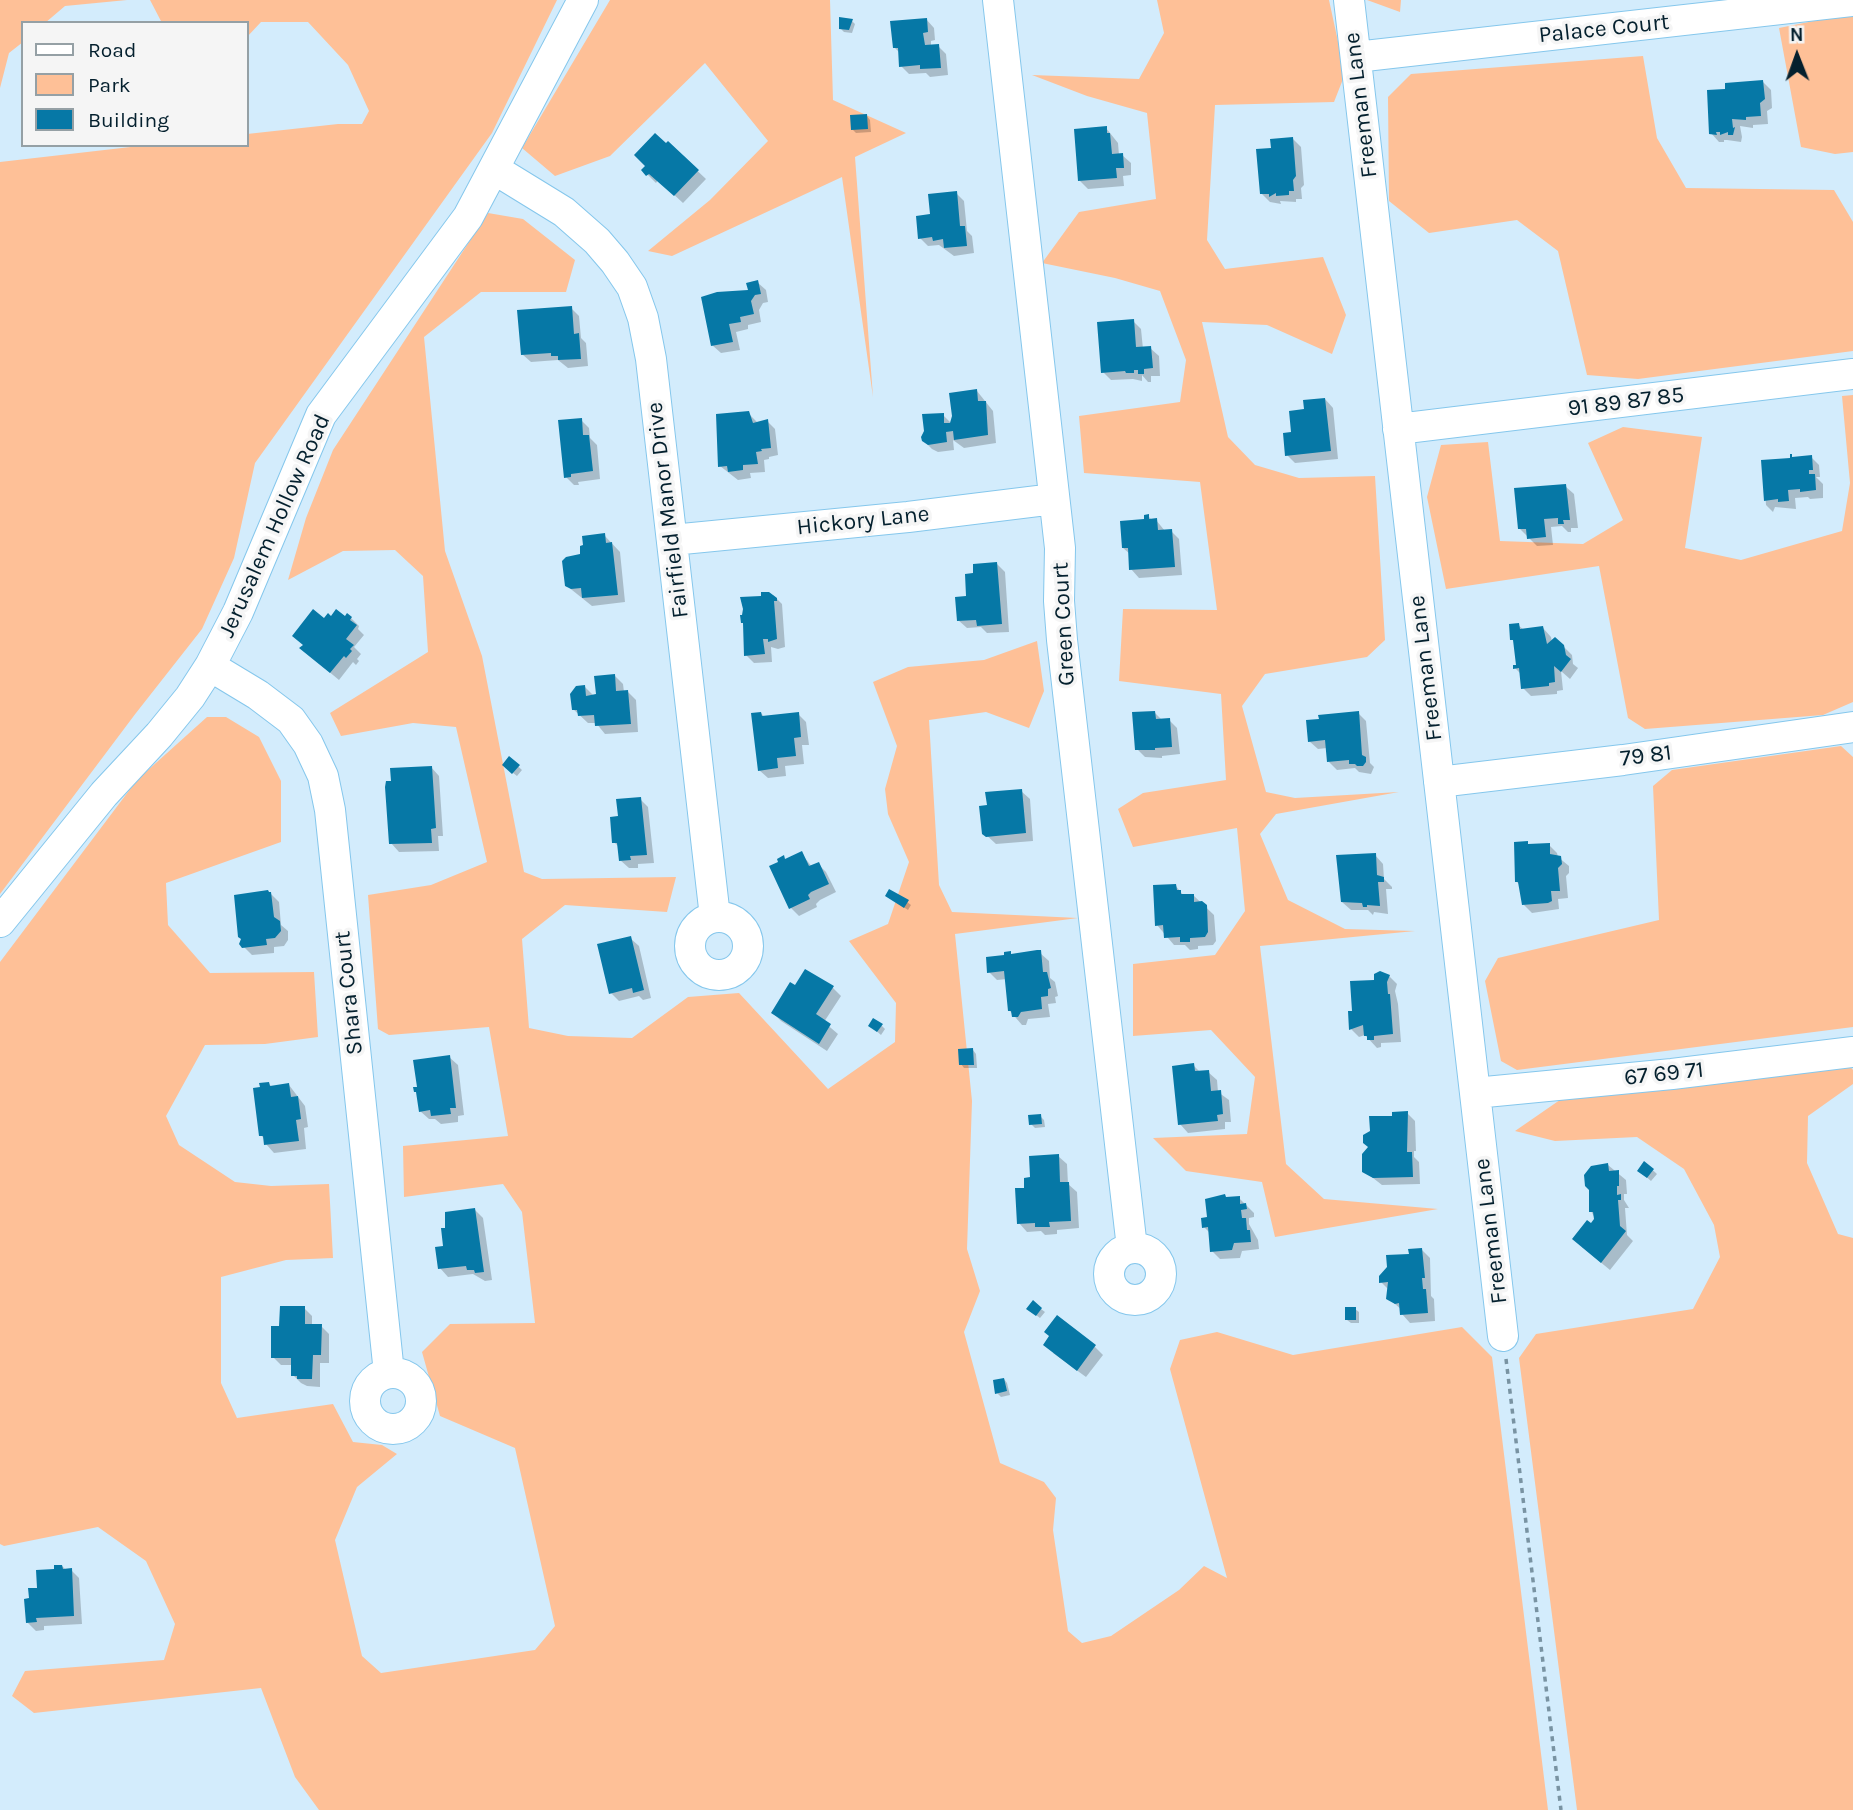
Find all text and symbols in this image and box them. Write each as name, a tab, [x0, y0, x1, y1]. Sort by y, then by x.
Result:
street label: Palace Court	[1537, 8, 1671, 50]
legend	[21, 21, 248, 147]
north arrow	[1762, 21, 1832, 91]
text: N	[1790, 24, 1804, 46]
street label: Freeman Lane	[1338, 31, 1384, 179]
text: Road	[88, 38, 136, 62]
text: Park	[88, 73, 131, 97]
text: Building	[88, 108, 169, 132]
street label: 91 89 87 85	[1566, 381, 1686, 423]
street label: Fairfield Manor Drive	[641, 400, 695, 620]
street label: Jerusalem Hollow Road	[213, 410, 337, 642]
street label: Hickory Lane	[795, 500, 931, 542]
street label: Green Court	[1047, 562, 1081, 686]
street label: Freeman Lane	[1403, 594, 1449, 742]
street label: 79 81	[1619, 739, 1673, 773]
street label: Shara Court	[329, 930, 369, 1056]
street label: 67 69 71	[1623, 1056, 1705, 1092]
street label: Freeman Lane	[1468, 1157, 1514, 1305]

